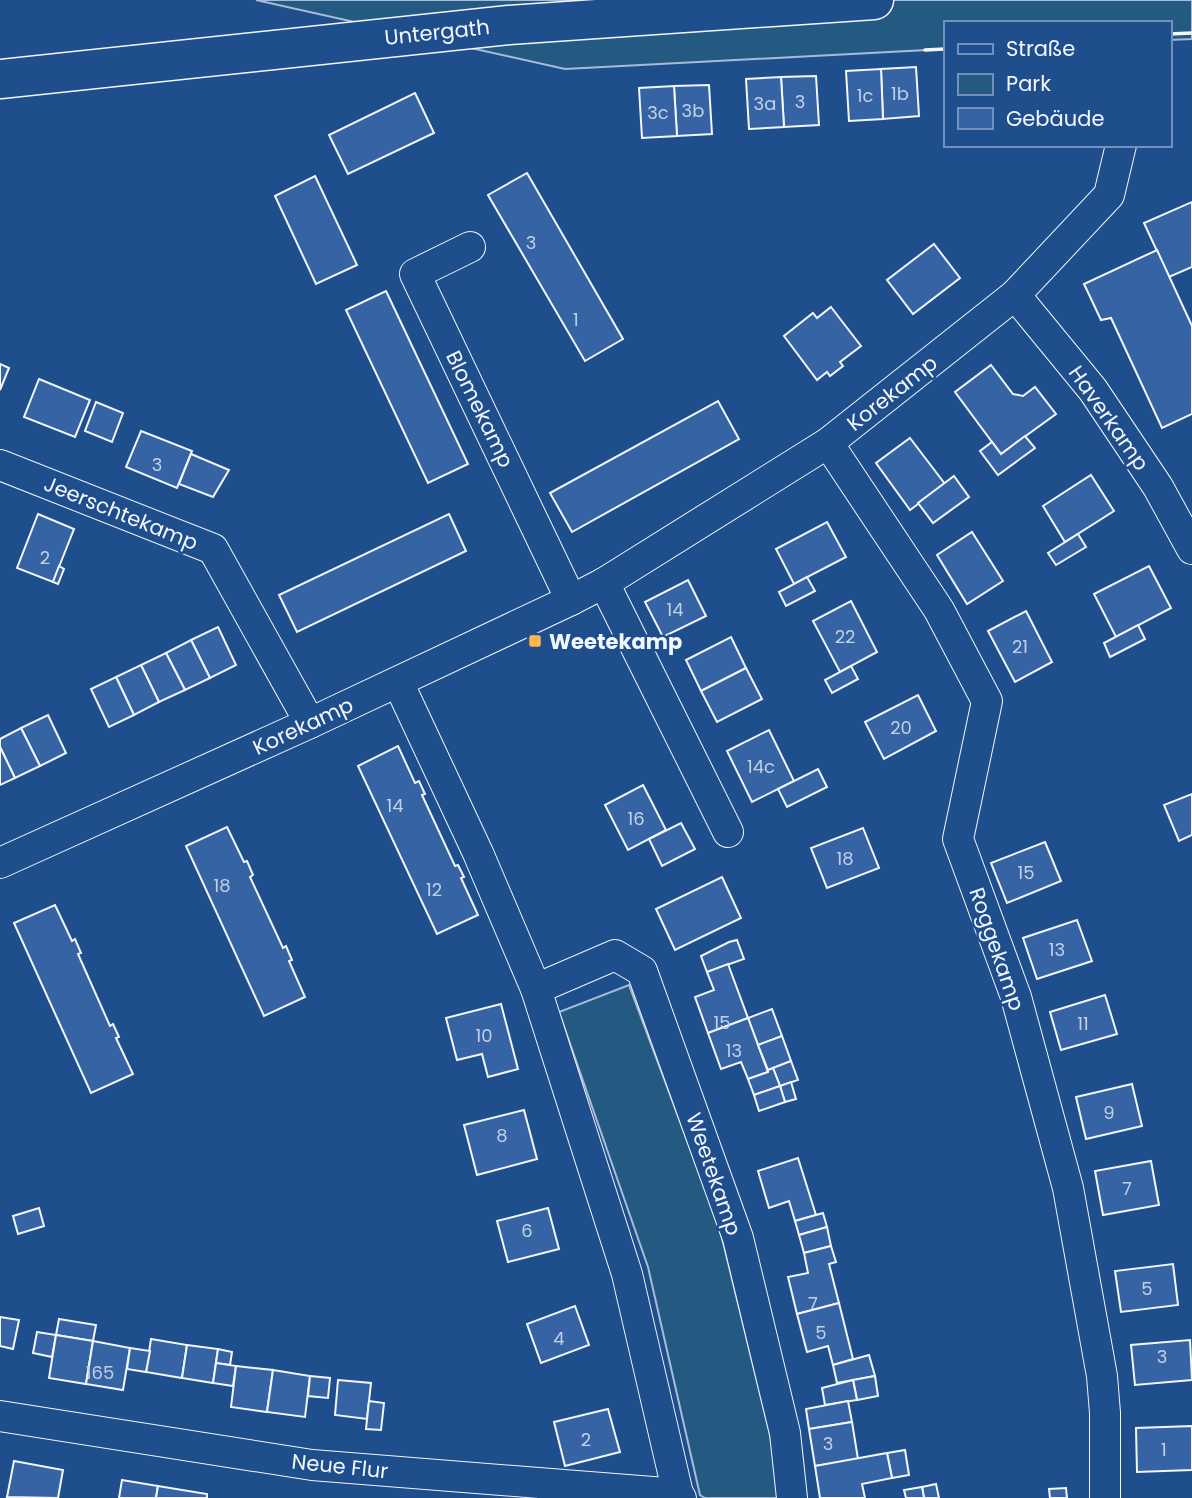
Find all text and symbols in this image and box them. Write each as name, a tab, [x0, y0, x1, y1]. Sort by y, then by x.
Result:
street label: Untergath	[383, 12, 491, 52]
legend	[944, 21, 1171, 147]
text: Straße	[1006, 34, 1075, 63]
text: Park	[1006, 69, 1051, 98]
house number: 1b	[891, 81, 909, 106]
house number: 1c	[857, 83, 873, 108]
house number: 3	[795, 89, 805, 114]
house number: 3a	[754, 91, 776, 116]
house number: 3b	[682, 98, 704, 123]
house number: 3c	[647, 100, 669, 125]
text: Gebäude	[1006, 104, 1104, 133]
house number: 3	[526, 230, 536, 255]
house number: 1	[573, 307, 579, 332]
street label: Blomekamp	[439, 346, 521, 472]
street label: Korekamp	[841, 348, 943, 438]
street label: Haverkamp	[1062, 360, 1156, 476]
house number: 3	[152, 452, 162, 477]
street label: Jeerschtekamp	[40, 469, 202, 557]
house number: 2	[40, 545, 50, 570]
house number: 14	[666, 597, 684, 622]
house number: 22	[835, 624, 855, 649]
place label: Weetekamp	[549, 627, 682, 656]
marker: Weetekamp	[527, 633, 543, 649]
house number: 21	[1012, 634, 1028, 659]
street label: Korekamp	[248, 690, 358, 762]
house number: 20	[890, 715, 912, 740]
house number: 14c	[747, 754, 775, 779]
house number: 14	[386, 793, 404, 818]
house number: 16	[627, 806, 645, 831]
house number: 18	[836, 846, 854, 871]
house number: 15	[1017, 860, 1035, 885]
house number: 18	[213, 873, 231, 898]
house number: 12	[426, 877, 442, 902]
street label: Roggekamp	[962, 884, 1032, 1014]
house number: 13	[1049, 937, 1065, 962]
house number: 15	[713, 1010, 731, 1035]
house number: 11	[1077, 1011, 1089, 1036]
house number: 10	[475, 1023, 493, 1048]
house number: 13	[726, 1038, 742, 1063]
house number: 9	[1103, 1100, 1115, 1125]
street label: Weetekamp	[679, 1109, 749, 1239]
house number: 8	[496, 1123, 508, 1148]
house number: 7	[1122, 1176, 1132, 1201]
house number: 6	[521, 1218, 533, 1243]
house number: 5	[1141, 1276, 1153, 1301]
house number: 7	[808, 1291, 818, 1316]
house number: 5	[815, 1320, 827, 1345]
house number: 4	[553, 1326, 565, 1351]
house number: 3	[1157, 1344, 1167, 1369]
house number: 165	[86, 1360, 114, 1385]
house number: 2	[581, 1427, 591, 1452]
house number: 3	[823, 1431, 833, 1456]
house number: 1	[1161, 1437, 1167, 1462]
street label: Neue Flur	[290, 1447, 390, 1486]

